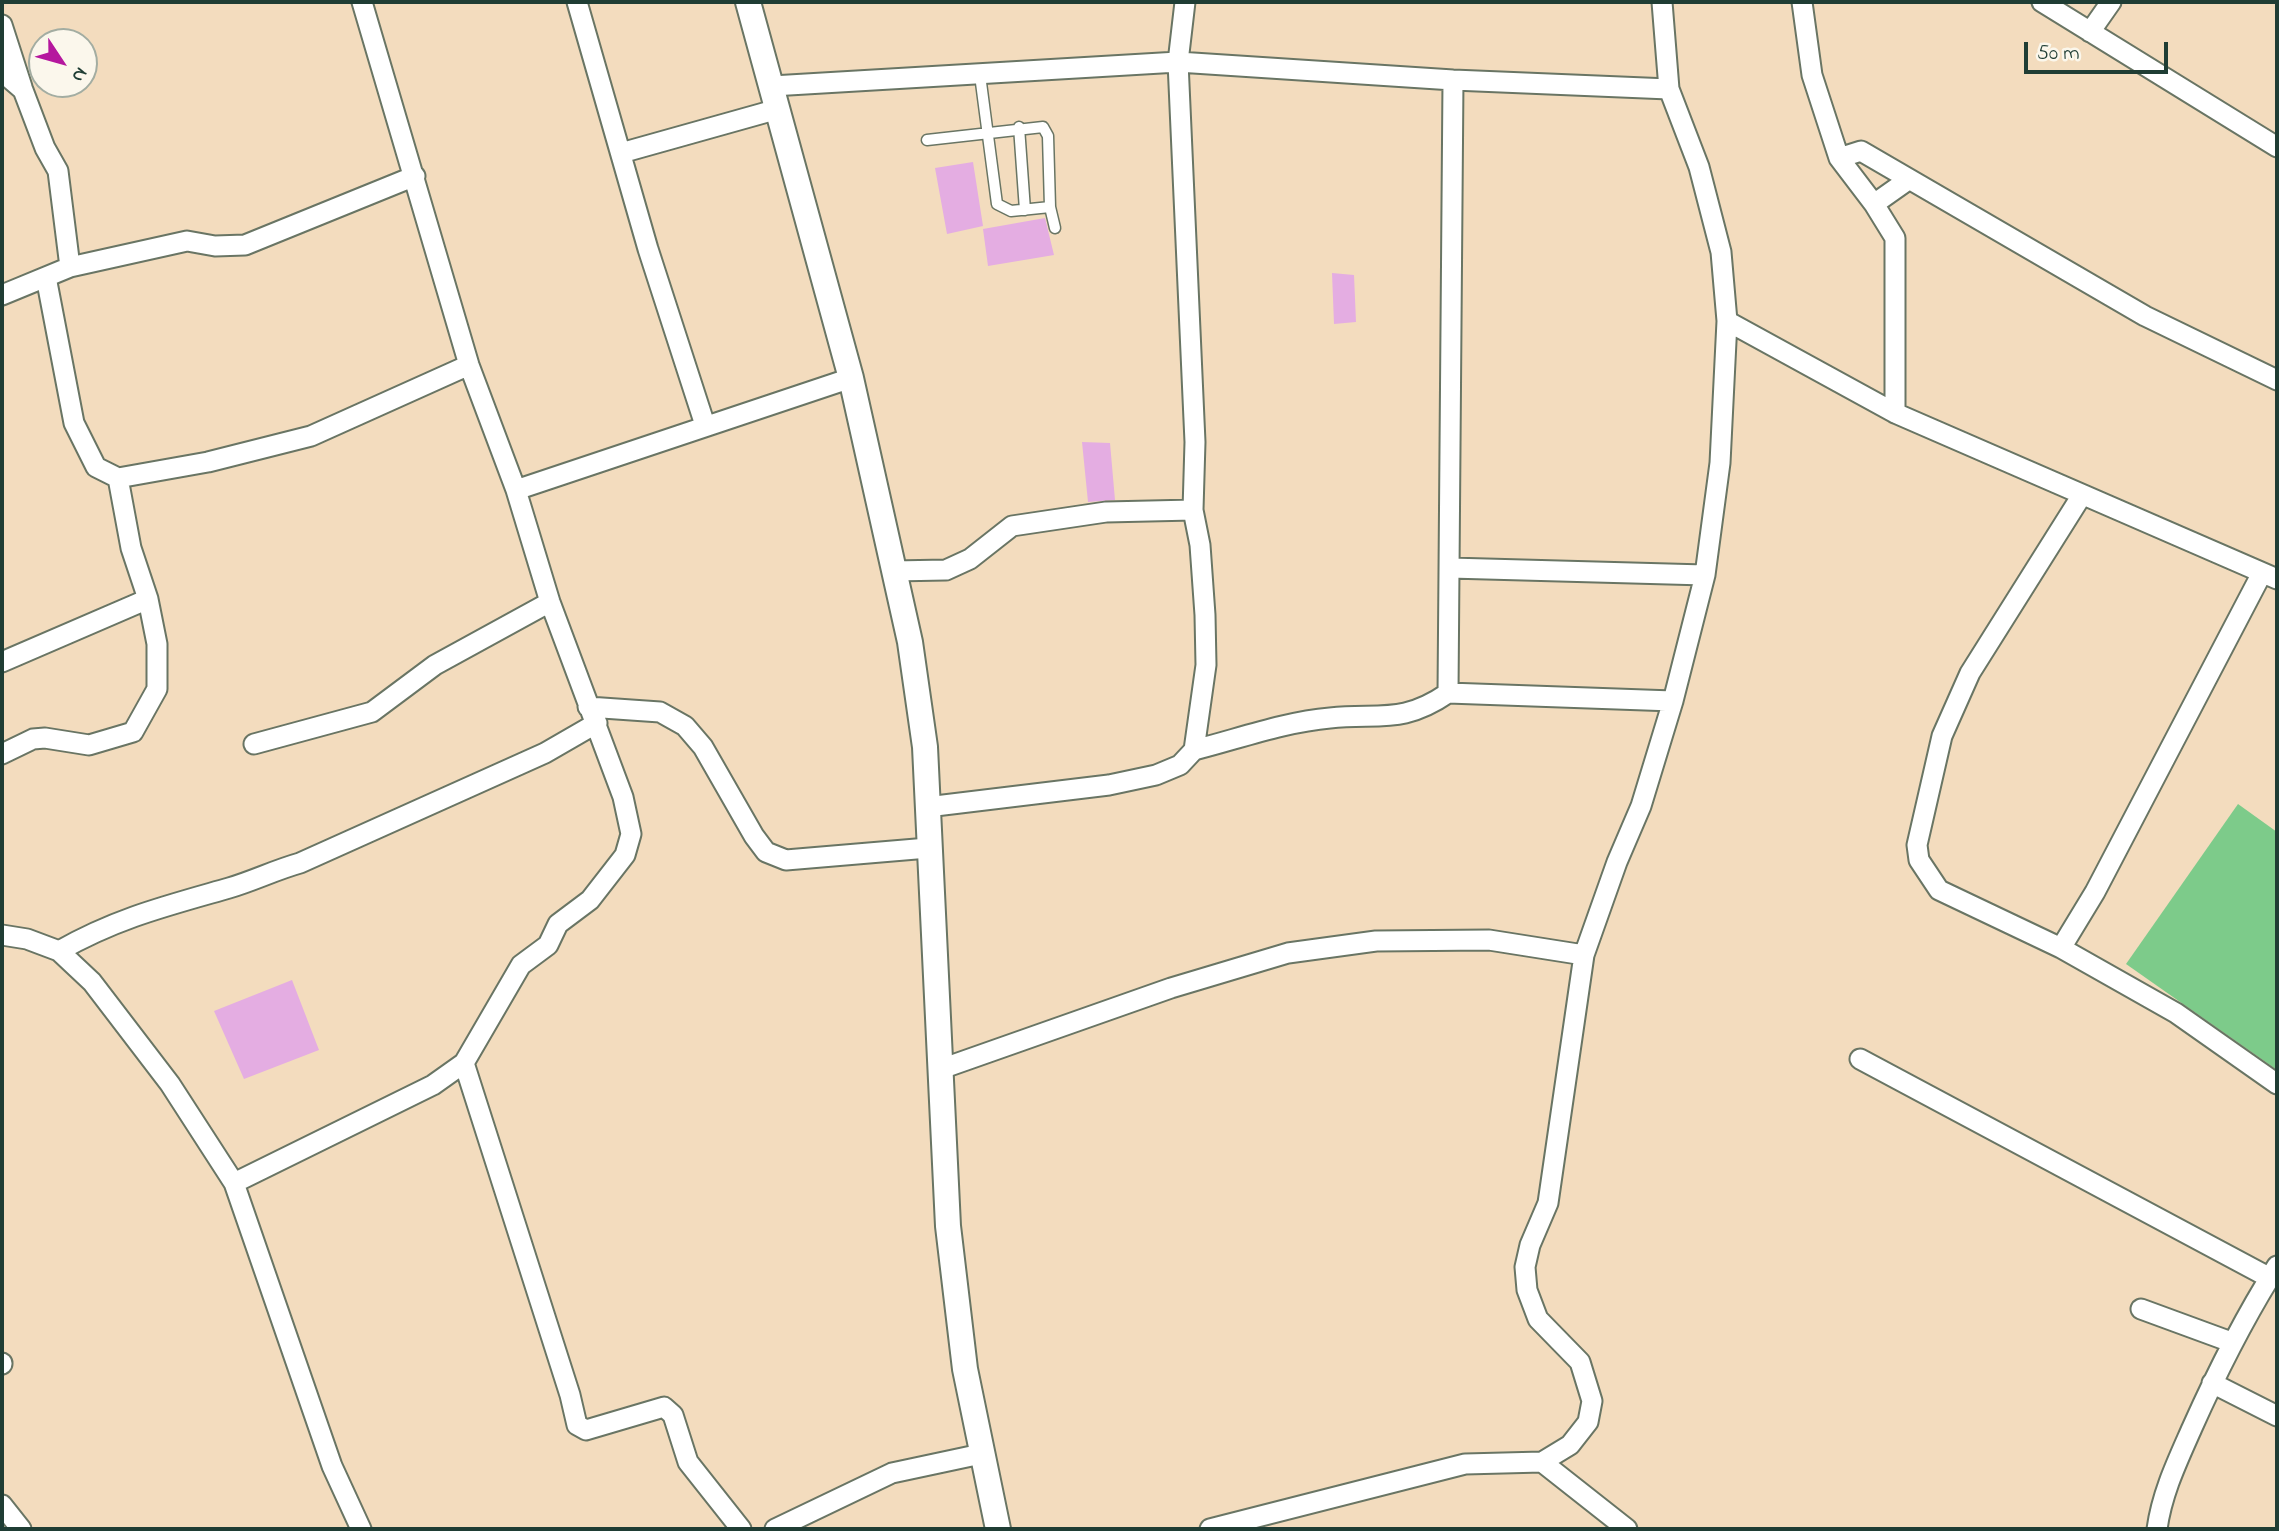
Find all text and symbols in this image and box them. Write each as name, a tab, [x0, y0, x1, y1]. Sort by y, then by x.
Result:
north arrow	[28, 28, 98, 98]
scale bar	[2027, 28, 2170, 72]
text: 50 m	[2037, 39, 2080, 69]
text: N	[64, 61, 93, 88]

